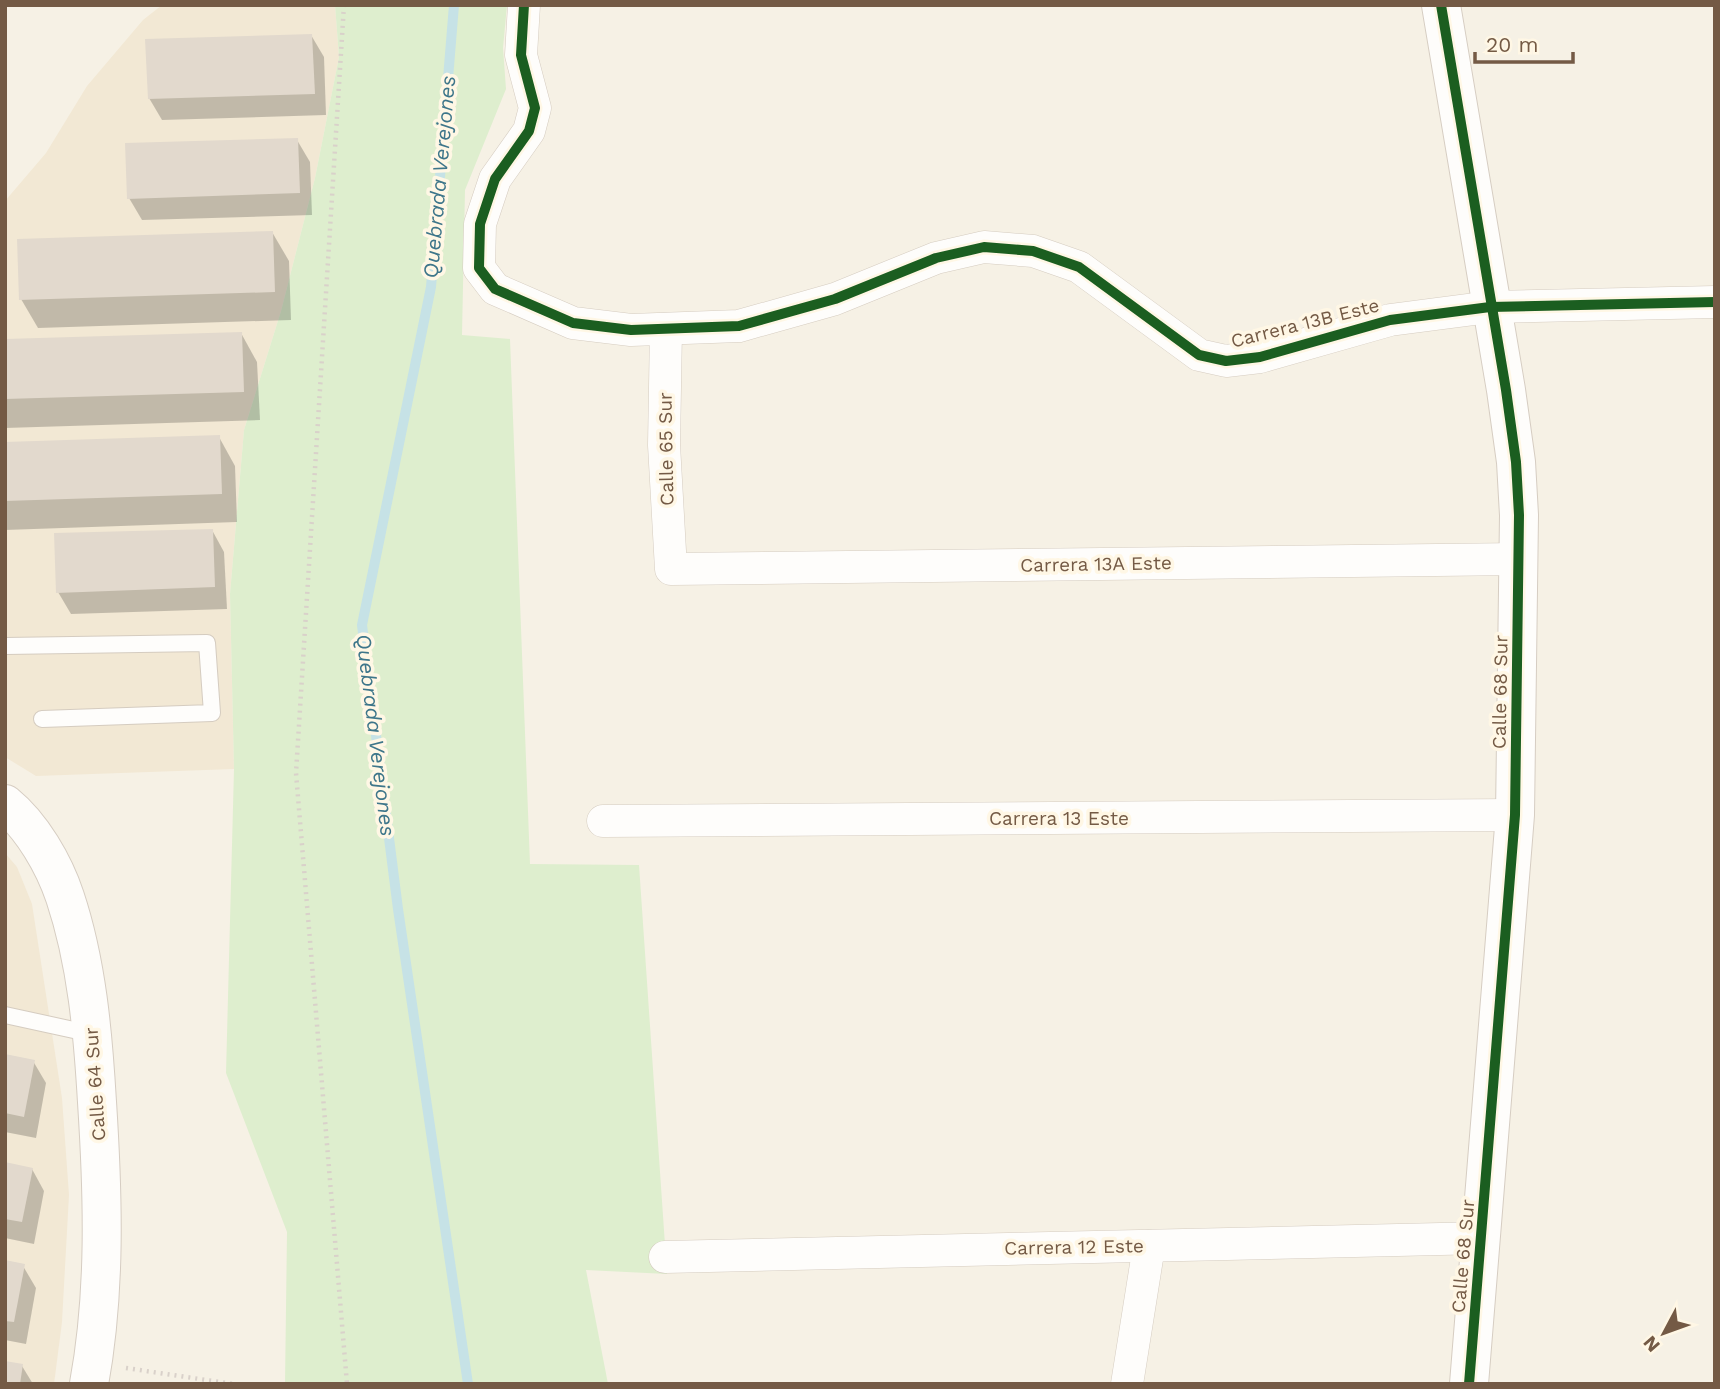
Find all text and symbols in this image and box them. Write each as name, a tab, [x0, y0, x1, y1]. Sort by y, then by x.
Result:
scale bar	[1475, 21, 1573, 65]
text: 20 m	[1486, 32, 1538, 57]
water label: Quebrada Verejones	[418, 74, 460, 279]
street label: Carrera 13B Este	[1228, 293, 1382, 353]
street label: Calle 65 Sur	[654, 392, 678, 506]
street label: Carrera 13A Este	[1020, 551, 1172, 577]
water label: Quebrada Verejones	[351, 633, 401, 838]
street label: Calle 68 Sur	[1488, 634, 1512, 749]
street label: Carrera 13 Este	[989, 807, 1129, 830]
street label: Calle 64 Sur	[80, 1026, 110, 1142]
street label: Calle 68 Sur	[1447, 1198, 1479, 1314]
street label: Carrera 12 Este	[1004, 1234, 1144, 1260]
north arrow	[1629, 1298, 1699, 1368]
text: N	[1638, 1331, 1665, 1357]

